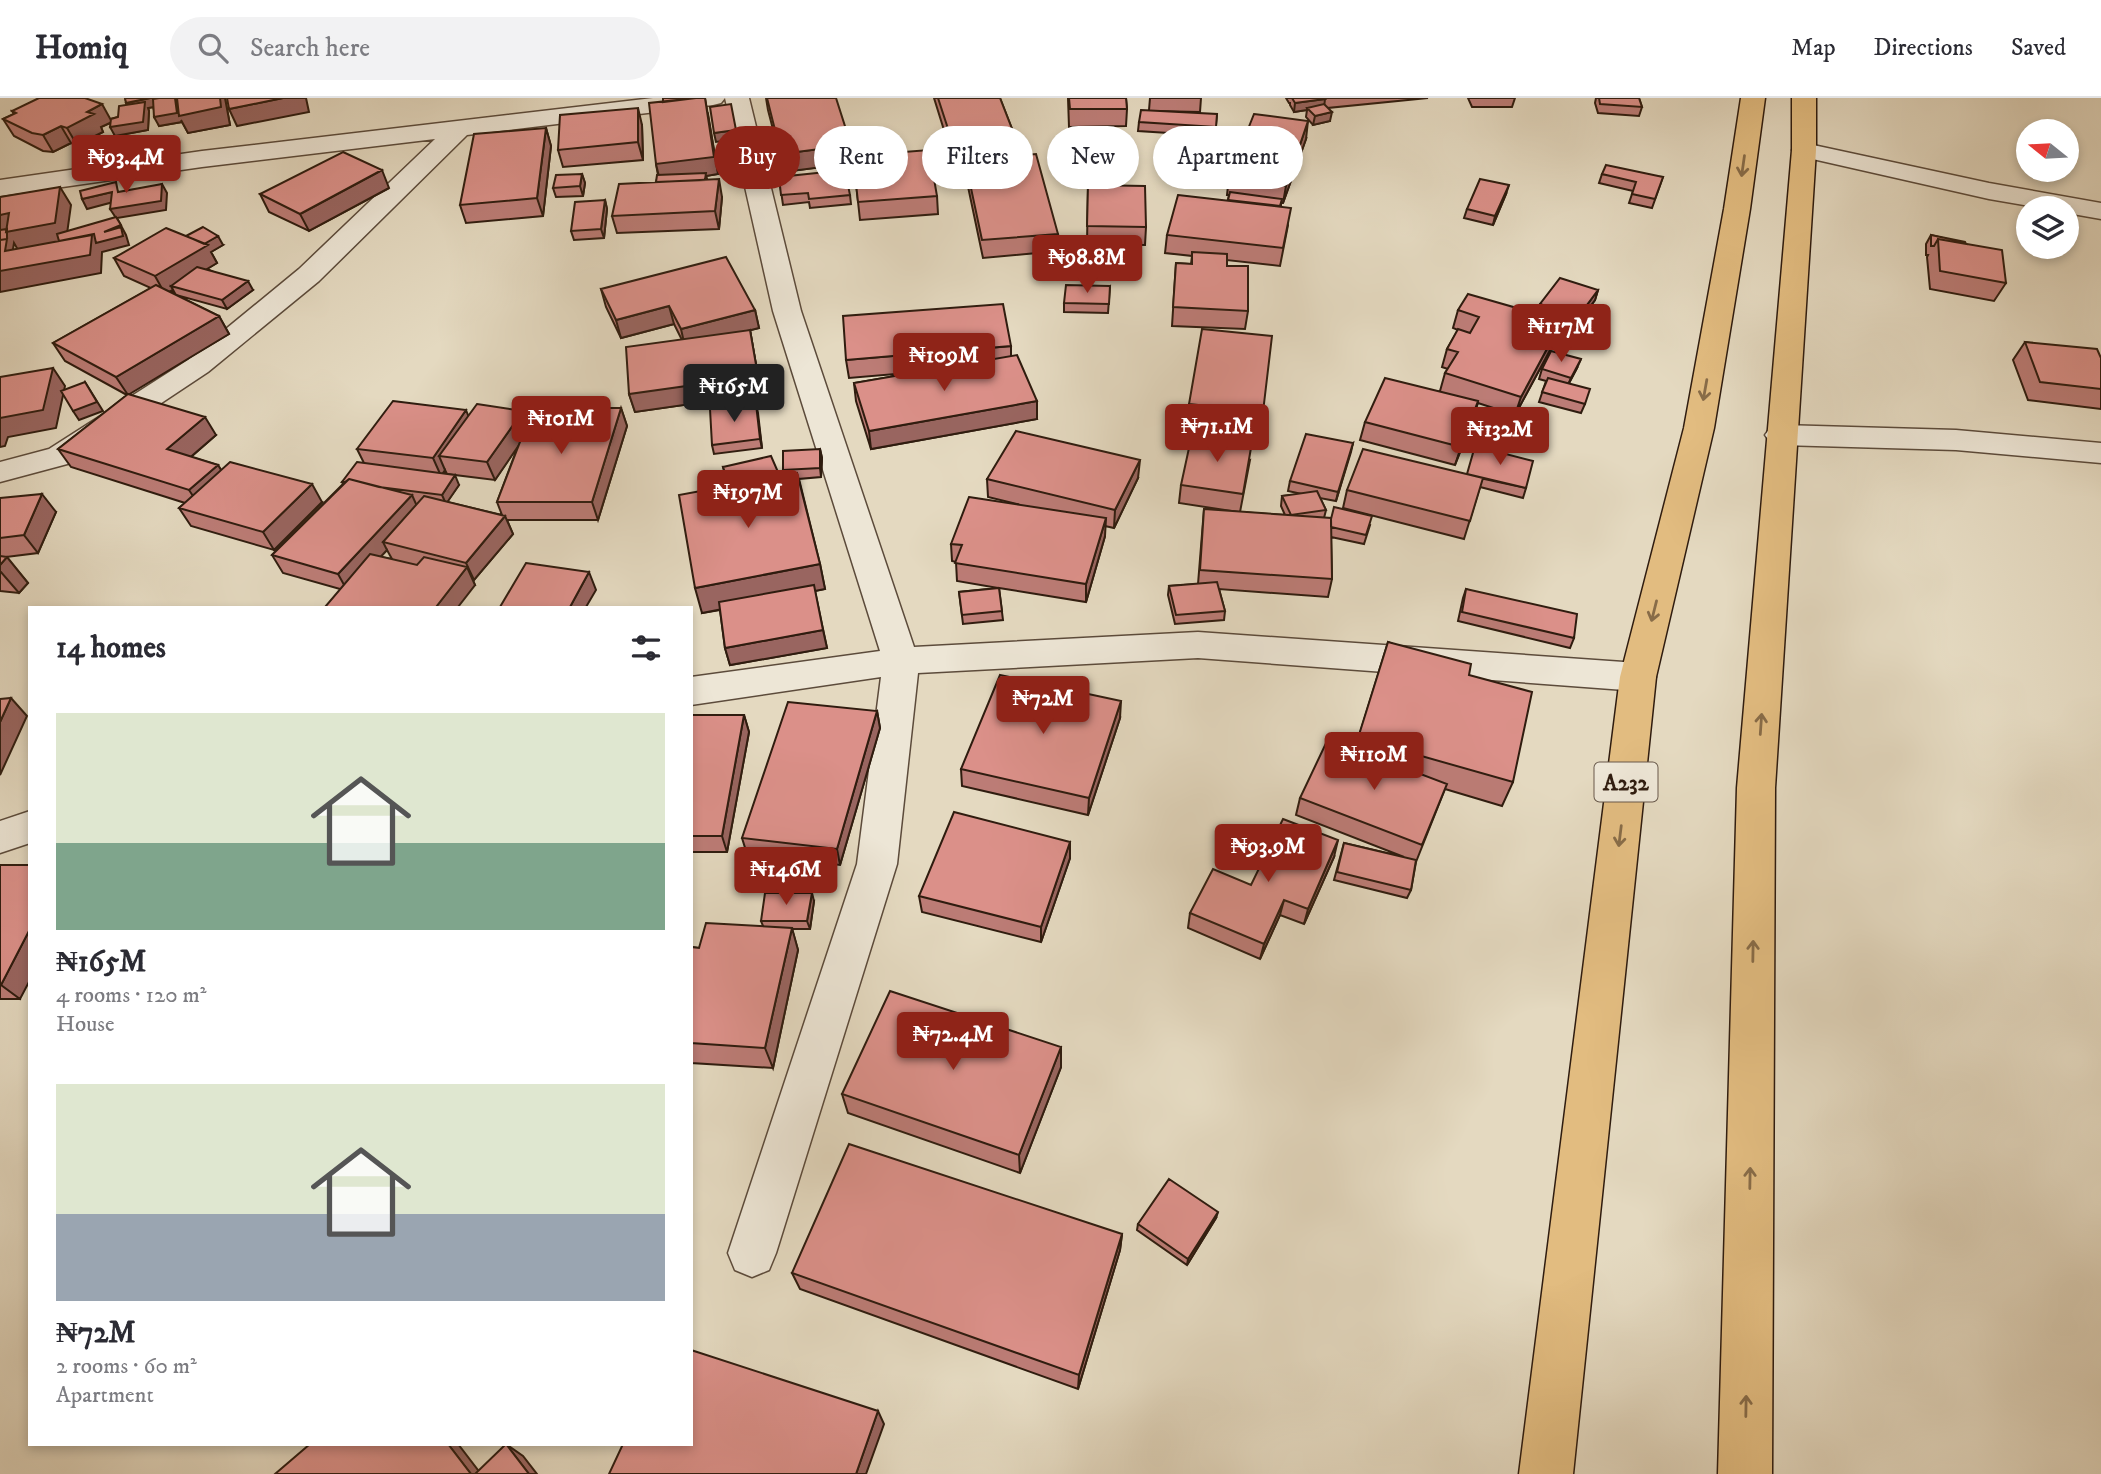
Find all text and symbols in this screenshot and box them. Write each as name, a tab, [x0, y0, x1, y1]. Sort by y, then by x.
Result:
search box	[170, 17, 660, 80]
text: Homiq	[35, 28, 128, 69]
icon: search	[194, 29, 232, 67]
text: Search here	[250, 32, 370, 65]
text: Map	[1791, 33, 1836, 63]
text: Directions	[1874, 33, 1973, 63]
text: Saved	[2011, 33, 2066, 63]
north arrow	[2016, 119, 2079, 182]
map controls	[2016, 119, 2079, 259]
chip: Buy	[714, 126, 800, 189]
chip: Rent	[814, 126, 908, 189]
chip: Filters	[922, 126, 1033, 189]
chip: New	[1047, 126, 1139, 189]
chip: Apartment	[1153, 126, 1303, 189]
pin: ₦93.4M	[69, 136, 183, 195]
text: ₦93.4M	[88, 143, 164, 172]
one-way arrow	[1737, 154, 1750, 176]
button: layers	[2016, 196, 2079, 259]
pin: ₦98.8M	[1030, 236, 1144, 295]
text: ₦98.8M	[1048, 243, 1126, 272]
pin: ₦117M	[1512, 304, 1610, 364]
text: ₦117M	[1528, 312, 1594, 341]
pin: ₦109M	[895, 334, 993, 393]
text: ₦109M	[909, 341, 979, 370]
pin: ₦165M	[685, 364, 783, 424]
text: ₦165M	[699, 372, 769, 401]
one-way arrow	[1698, 378, 1712, 401]
pin: ₦101M	[512, 396, 610, 456]
text: ₦101M	[528, 404, 594, 433]
pin: ₦71.1M	[1160, 404, 1274, 464]
pin: ₦132M	[1451, 408, 1549, 467]
text: ₦71.1M	[1181, 412, 1253, 441]
text: ₦132M	[1467, 415, 1533, 444]
pin: ₦197M	[699, 470, 797, 530]
text: ₦197M	[713, 478, 783, 507]
one-way arrow	[1647, 600, 1660, 622]
icon: filters	[627, 629, 665, 667]
text: 14 homes	[56, 630, 166, 667]
pin: ₦72M	[1002, 676, 1084, 736]
text: ₦72M	[1012, 684, 1074, 713]
one-way arrow	[1754, 712, 1767, 735]
pin: ₦110M	[1325, 732, 1423, 792]
text: ₦110M	[1341, 740, 1407, 769]
icon: home	[298, 758, 424, 884]
road number: A232	[1594, 762, 1658, 802]
pin: ₦93.9M	[1211, 824, 1325, 884]
one-way arrow	[1613, 824, 1626, 847]
text: ₦93.9M	[1231, 832, 1305, 861]
pin: ₦146M	[737, 848, 835, 907]
text: ₦146M	[750, 855, 822, 884]
one-way arrow	[1746, 940, 1760, 963]
text: ₦165M	[56, 944, 147, 981]
text: 4 rooms · 120 m²	[56, 981, 207, 1010]
text: House	[56, 1010, 114, 1039]
pin: ₦72.4M	[896, 1012, 1010, 1072]
text: ₦72.4M	[913, 1020, 993, 1049]
icon: home	[298, 1129, 424, 1255]
one-way arrow	[1743, 1167, 1756, 1190]
text: ₦72M	[56, 1315, 136, 1352]
text: 2 rooms · 60 m²	[56, 1352, 197, 1381]
text: Apartment	[56, 1381, 154, 1410]
one-way arrow	[1739, 1395, 1753, 1418]

